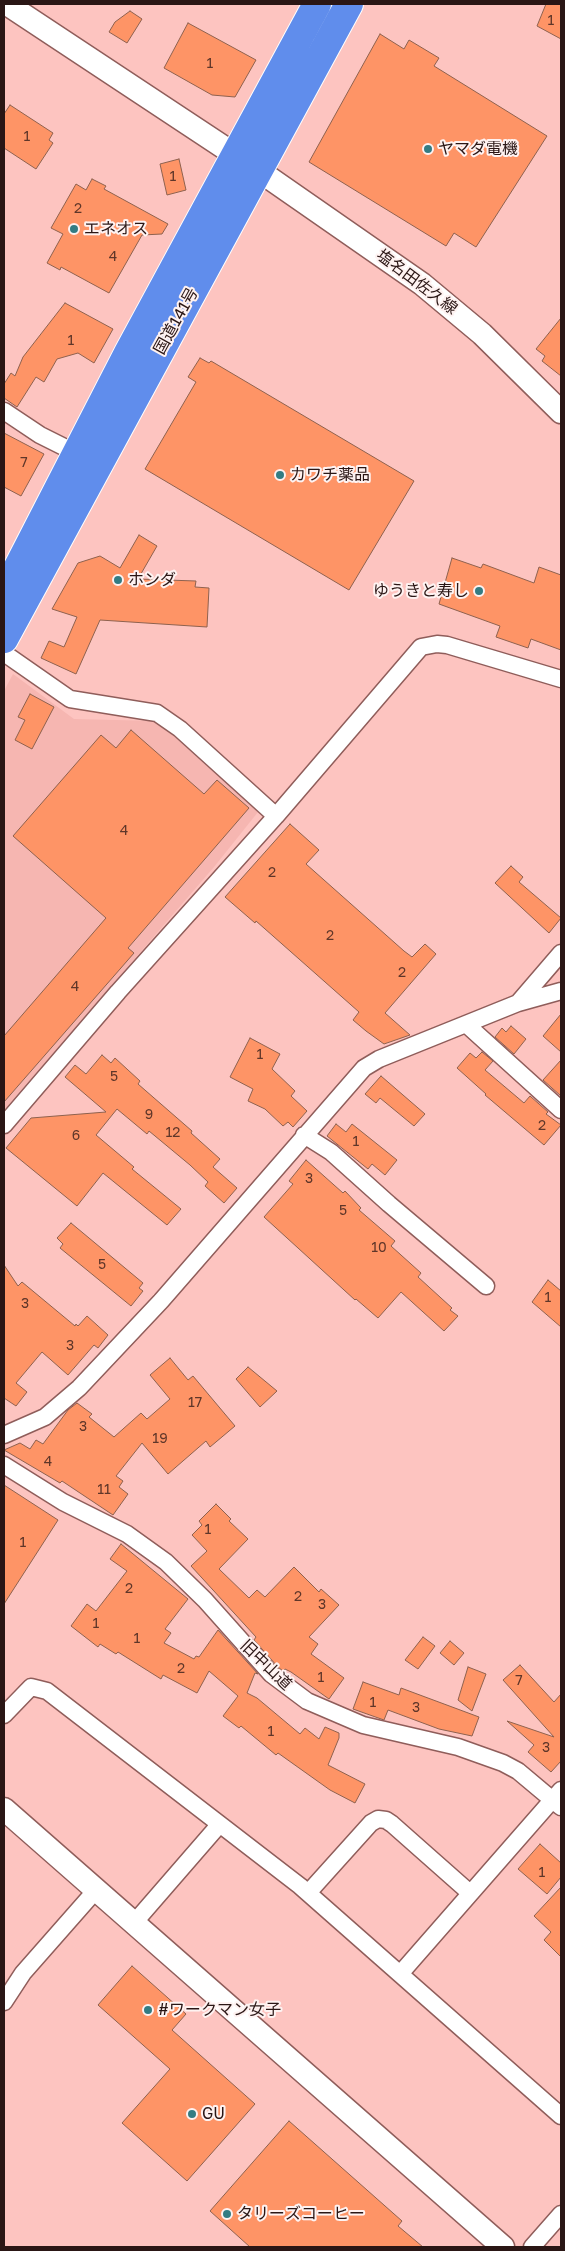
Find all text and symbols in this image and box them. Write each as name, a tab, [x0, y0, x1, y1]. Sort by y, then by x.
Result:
house number: 1	[548, 13, 554, 29]
house number: 1	[207, 56, 213, 72]
house number: 1	[24, 129, 30, 145]
place label: ヤマダ電機	[438, 139, 518, 159]
marker: ヤマダ電機	[422, 143, 434, 155]
house number: 1	[170, 169, 176, 185]
house number: 2	[74, 201, 82, 217]
place label: エネオス	[84, 219, 148, 239]
marker: エネオス	[68, 223, 80, 235]
street label: 塩名田佐久線	[373, 245, 461, 319]
house number: 4	[109, 249, 117, 265]
street label: 国道141号	[150, 284, 202, 358]
house number: 1	[68, 333, 74, 349]
house number: 7	[20, 455, 28, 471]
place label: カワチ薬品	[290, 465, 370, 485]
marker: カワチ薬品	[274, 469, 286, 481]
place label: ホンダ	[128, 570, 176, 590]
marker: ホンダ	[112, 574, 124, 586]
place label: ゆうきと寿し	[373, 581, 469, 601]
marker: ゆうきと寿し	[473, 585, 485, 597]
house number: 4	[120, 823, 128, 839]
house number: 2	[268, 865, 276, 881]
house number: 2	[326, 928, 334, 944]
house number: 2	[398, 965, 406, 981]
house number: 4	[71, 979, 79, 995]
house number: 1	[257, 1047, 263, 1063]
house number: 5	[110, 1069, 118, 1085]
house number: 9	[145, 1107, 153, 1123]
house number: 2	[538, 1118, 546, 1134]
house number: 12	[166, 1125, 180, 1141]
house number: 6	[72, 1128, 80, 1144]
house number: 1	[353, 1134, 359, 1150]
house number: 3	[305, 1171, 313, 1187]
house number: 5	[339, 1203, 347, 1219]
house number: 10	[371, 1240, 387, 1256]
house number: 5	[98, 1257, 106, 1273]
house number: 1	[545, 1290, 551, 1306]
house number: 3	[21, 1296, 29, 1312]
house number: 3	[66, 1338, 74, 1354]
house number: 17	[188, 1395, 202, 1411]
house number: 3	[79, 1419, 87, 1435]
house number: 19	[152, 1431, 168, 1447]
house number: 4	[44, 1454, 52, 1470]
house number: 11	[97, 1482, 111, 1498]
house number: 1	[205, 1522, 211, 1538]
house number: 1	[20, 1535, 26, 1551]
house number: 2	[125, 1581, 133, 1597]
house number: 2	[294, 1589, 302, 1605]
house number: 3	[318, 1597, 326, 1613]
house number: 1	[93, 1616, 99, 1632]
house number: 1	[134, 1631, 140, 1647]
street label: 旧中山道	[236, 1636, 296, 1694]
house number: 2	[177, 1661, 185, 1677]
house number: 1	[318, 1670, 324, 1686]
house number: 7	[515, 1673, 523, 1689]
house number: 1	[370, 1695, 376, 1711]
house number: 3	[412, 1700, 420, 1716]
house number: 1	[268, 1724, 274, 1740]
house number: 3	[542, 1740, 550, 1756]
house number: 1	[539, 1865, 545, 1881]
place label: #ワークマン女子	[158, 2000, 281, 2020]
marker: #ワークマン女子	[142, 2004, 154, 2016]
place label: GU	[202, 2104, 225, 2124]
marker: GU	[186, 2108, 198, 2120]
place label: タリーズコーヒー	[237, 2204, 365, 2224]
marker: タリーズコーヒー	[221, 2208, 233, 2220]

